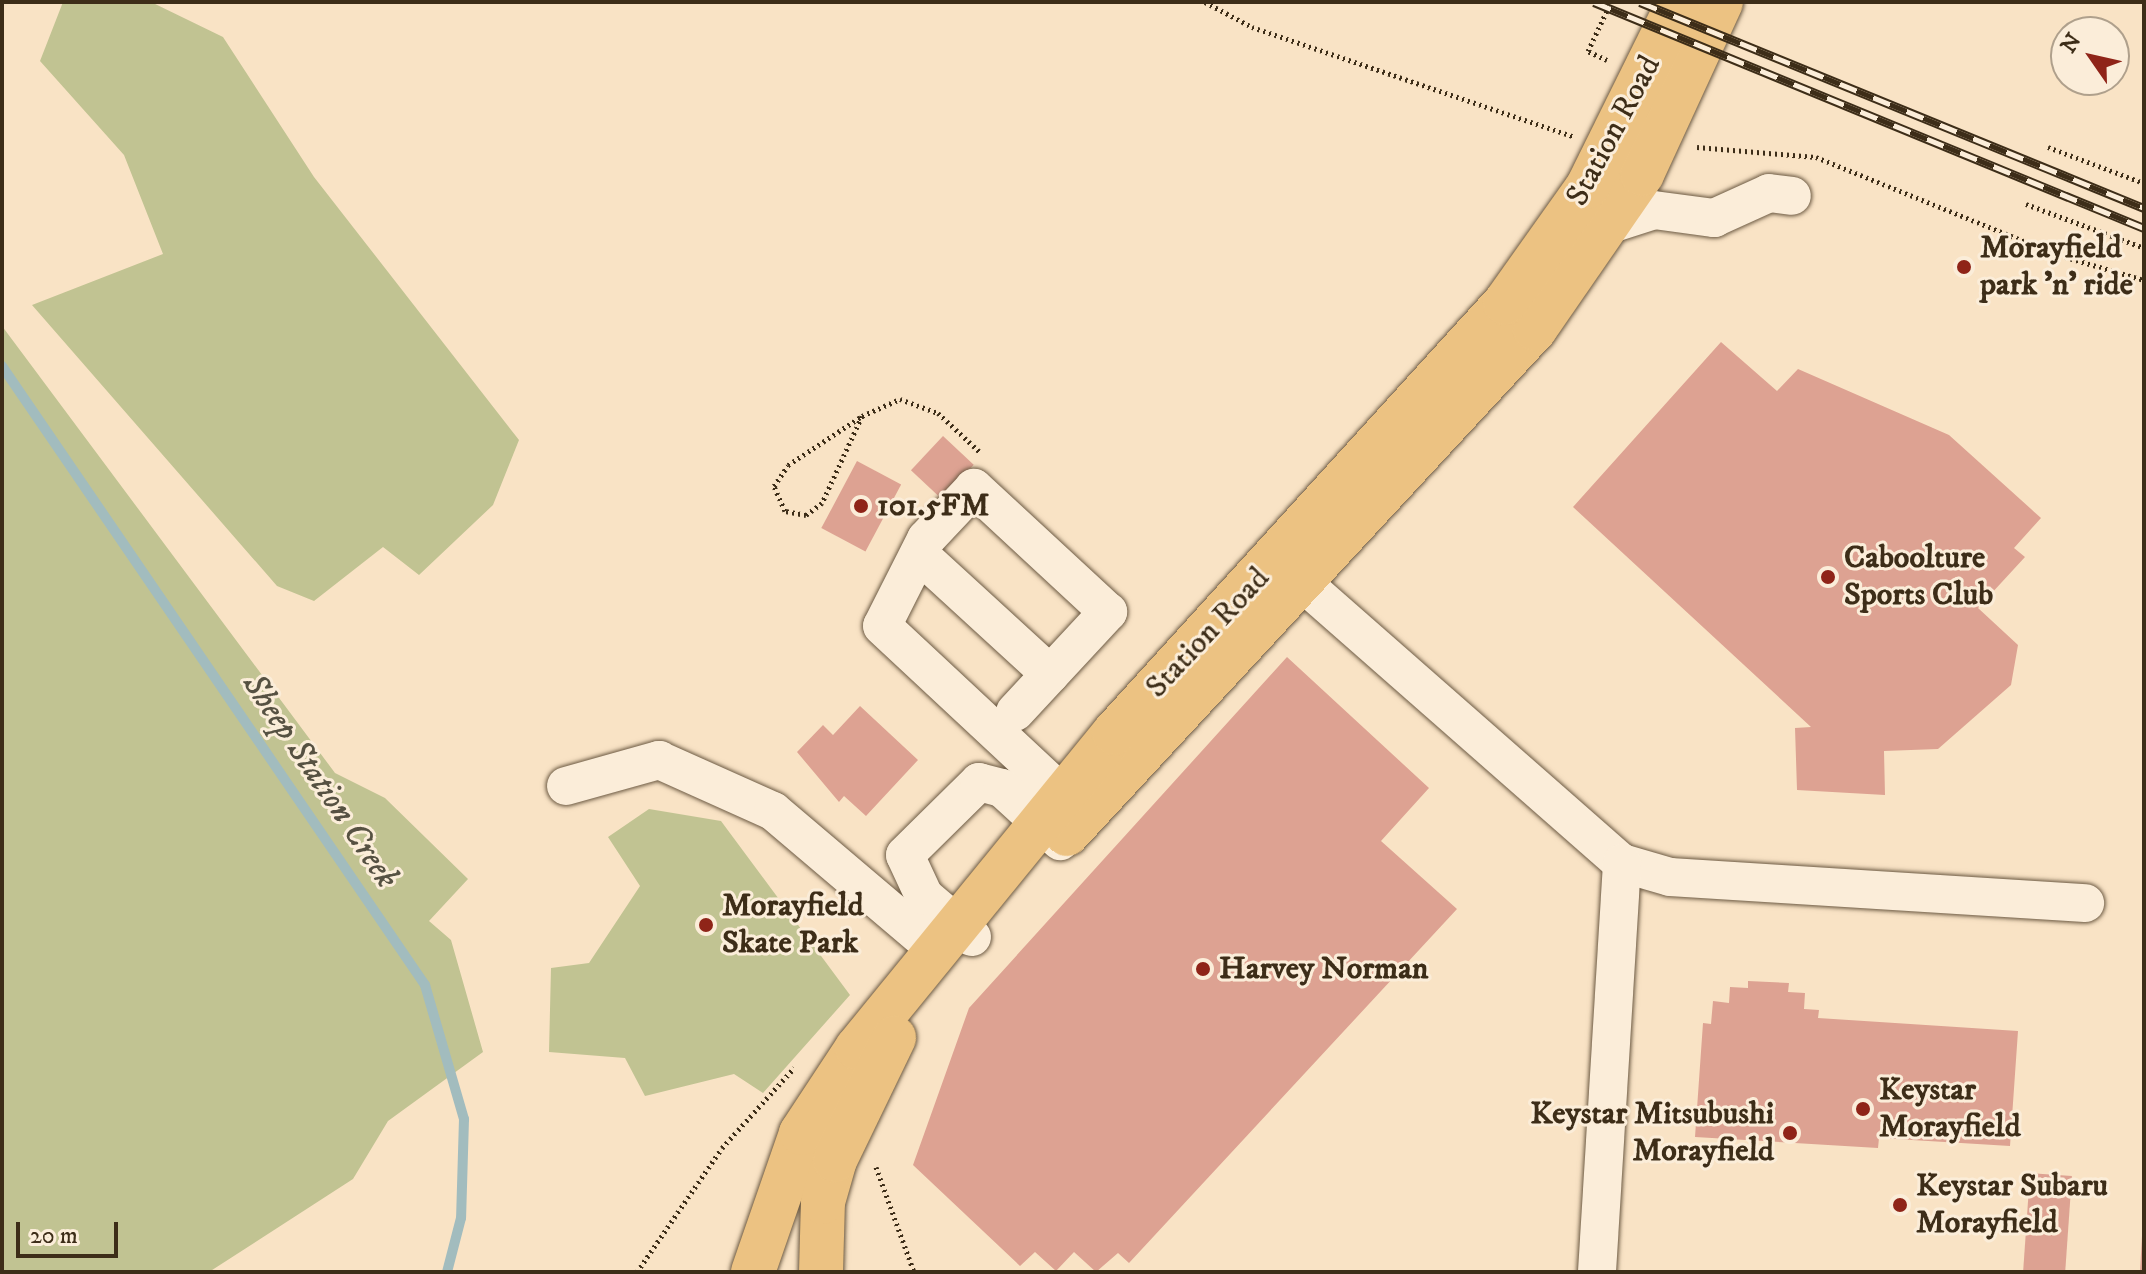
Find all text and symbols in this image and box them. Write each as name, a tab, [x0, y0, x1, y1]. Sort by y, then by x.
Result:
north arrow	[2050, 16, 2130, 96]
text: N	[2055, 28, 2088, 58]
street label: Station Road	[1558, 49, 1670, 213]
place label: Morayfield park 'n' ride	[1980, 230, 2133, 305]
marker: Morayfield park 'n' ride	[1955, 258, 1973, 276]
place label: 101.5FM	[877, 487, 989, 525]
marker: 101.5FM	[852, 497, 870, 515]
place label: Caboolture Sports Club	[1844, 540, 1993, 615]
street label: Station Road	[1138, 560, 1278, 706]
marker: Caboolture Sports Club	[1819, 568, 1837, 586]
water label: Sheep Station Creek	[233, 666, 407, 896]
place label: Morayfield Skate Park	[722, 888, 864, 963]
marker: Morayfield Skate Park	[697, 916, 715, 934]
place label: Harvey Norman	[1219, 950, 1428, 988]
marker: Harvey Norman	[1194, 960, 1212, 978]
place label: Keystar Morayfield	[1879, 1072, 2021, 1147]
place label: Keystar Mitsubushi Morayfield	[1530, 1096, 1774, 1171]
marker: Keystar Morayfield	[1854, 1100, 1872, 1118]
marker: Keystar Mitsubushi Morayfield	[1781, 1124, 1799, 1142]
place label: Keystar Subaru Morayfield	[1916, 1168, 2108, 1243]
marker: Keystar Subaru Morayfield	[1891, 1196, 1909, 1214]
scale bar	[20, 1206, 122, 1256]
text: 20 m	[30, 1221, 78, 1251]

